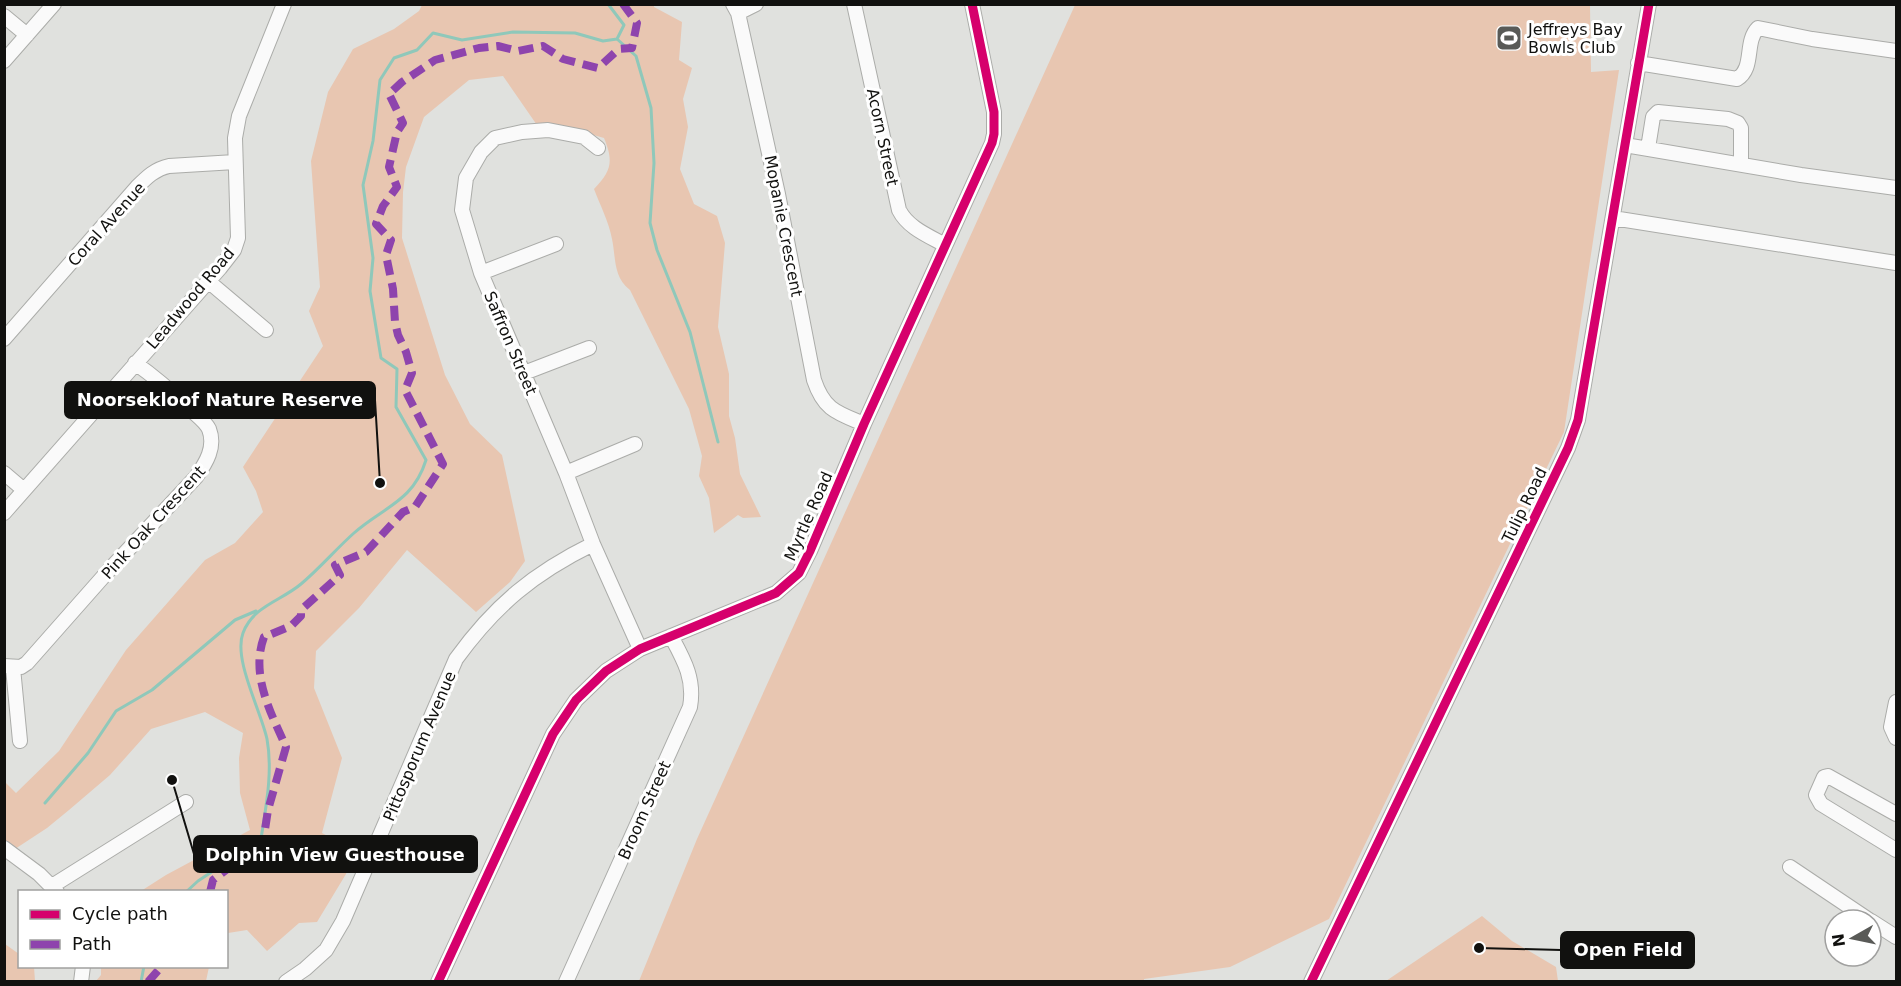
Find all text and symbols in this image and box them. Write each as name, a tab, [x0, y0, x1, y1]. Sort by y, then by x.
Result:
place label: Jeffreys Bay Bowls Club	[1527, 20, 1623, 57]
sports icon: Jeffreys Bay Bowls Club	[1494, 23, 1524, 53]
street label: Acorn Street	[863, 87, 902, 188]
street label: Mopanie Crescent	[760, 154, 807, 298]
street label: Coral Avenue	[64, 178, 149, 270]
street label: Leadwood Road	[142, 244, 238, 353]
street label: Saffron Street	[480, 288, 541, 398]
callout: Noorsekloof Nature Reserve	[65, 382, 375, 418]
text: Noorsekloof Nature Reserve	[77, 389, 363, 410]
street label: Pink Oak Crescent	[98, 462, 209, 583]
street label: Tulip Road	[1498, 464, 1551, 547]
street label: Myrtle Road	[780, 469, 837, 564]
street label: Pittosporum Avenue	[379, 668, 460, 824]
street label: Broom Street	[614, 758, 675, 863]
callout: Dolphin View Guesthouse	[194, 836, 477, 872]
text: Dolphin View Guesthouse	[205, 844, 465, 865]
legend	[18, 890, 228, 968]
text: Cycle path	[72, 903, 168, 924]
north arrow	[1823, 908, 1883, 968]
callout: Open Field	[1561, 932, 1694, 968]
text: N	[1828, 932, 1849, 948]
text: Path	[72, 933, 112, 954]
text: Open Field	[1573, 939, 1683, 960]

